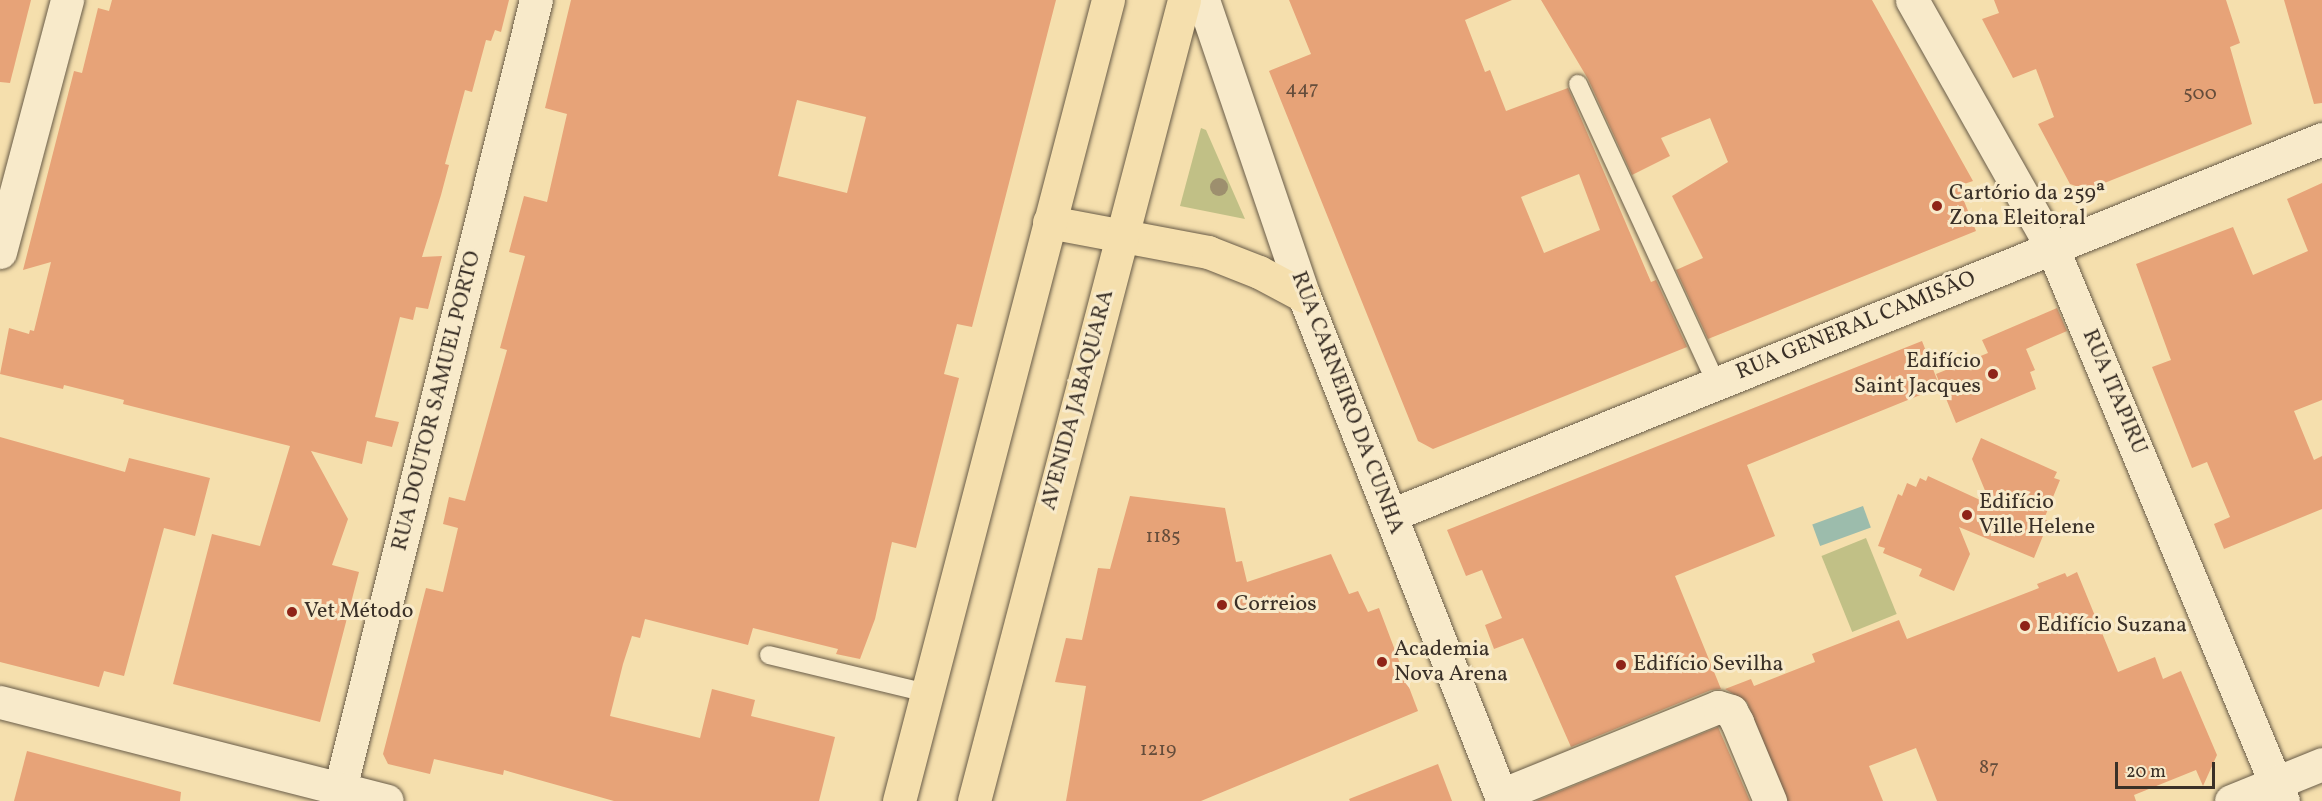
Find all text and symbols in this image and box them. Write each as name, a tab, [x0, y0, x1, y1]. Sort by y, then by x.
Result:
house number: 447	[1285, 77, 1319, 101]
house number: 500	[2183, 82, 2217, 106]
place label: Cartório da 259ª Zona Eleitoral	[1949, 180, 2105, 231]
marker: Cartório da 259ª Zona Eleitoral	[1930, 199, 1944, 213]
street label: RUA DOUTOR SAMUEL PORTO	[387, 248, 487, 554]
street label: RUA GENERAL CAMISÃO	[1732, 266, 1980, 386]
street label: RUA CARNEIRO DA CUNHA	[1285, 268, 1409, 538]
street label: AVENIDA JABAQUARA	[1036, 287, 1120, 513]
street label: RUA ITAPIRU	[2076, 325, 2152, 459]
place label: Edifício Saint Jacques	[1854, 348, 1981, 400]
marker: Edifício Saint Jacques	[1986, 367, 2000, 381]
place label: Edifício Ville Helene	[1979, 489, 2095, 540]
marker: Edifício Ville Helene	[1960, 508, 1974, 522]
house number: 1185	[1145, 525, 1181, 549]
place label: Correios	[1234, 592, 1317, 618]
marker: Correios	[1215, 598, 1229, 612]
place label: Vet Método	[304, 599, 413, 625]
marker: Vet Método	[285, 605, 299, 619]
place label: Edifício Suzana	[2037, 613, 2187, 639]
marker: Edifício Suzana	[2018, 619, 2032, 633]
place label: Academia Nova Arena	[1394, 636, 1508, 688]
place label: Edifício Sevilha	[1633, 652, 1784, 678]
marker: Academia Nova Arena	[1375, 655, 1389, 669]
marker: Edifício Sevilha	[1614, 658, 1628, 672]
house number: 1219	[1140, 738, 1176, 762]
scale bar	[2118, 750, 2218, 788]
house number: 87	[1979, 756, 1999, 780]
text: 20 m	[2126, 760, 2166, 785]

